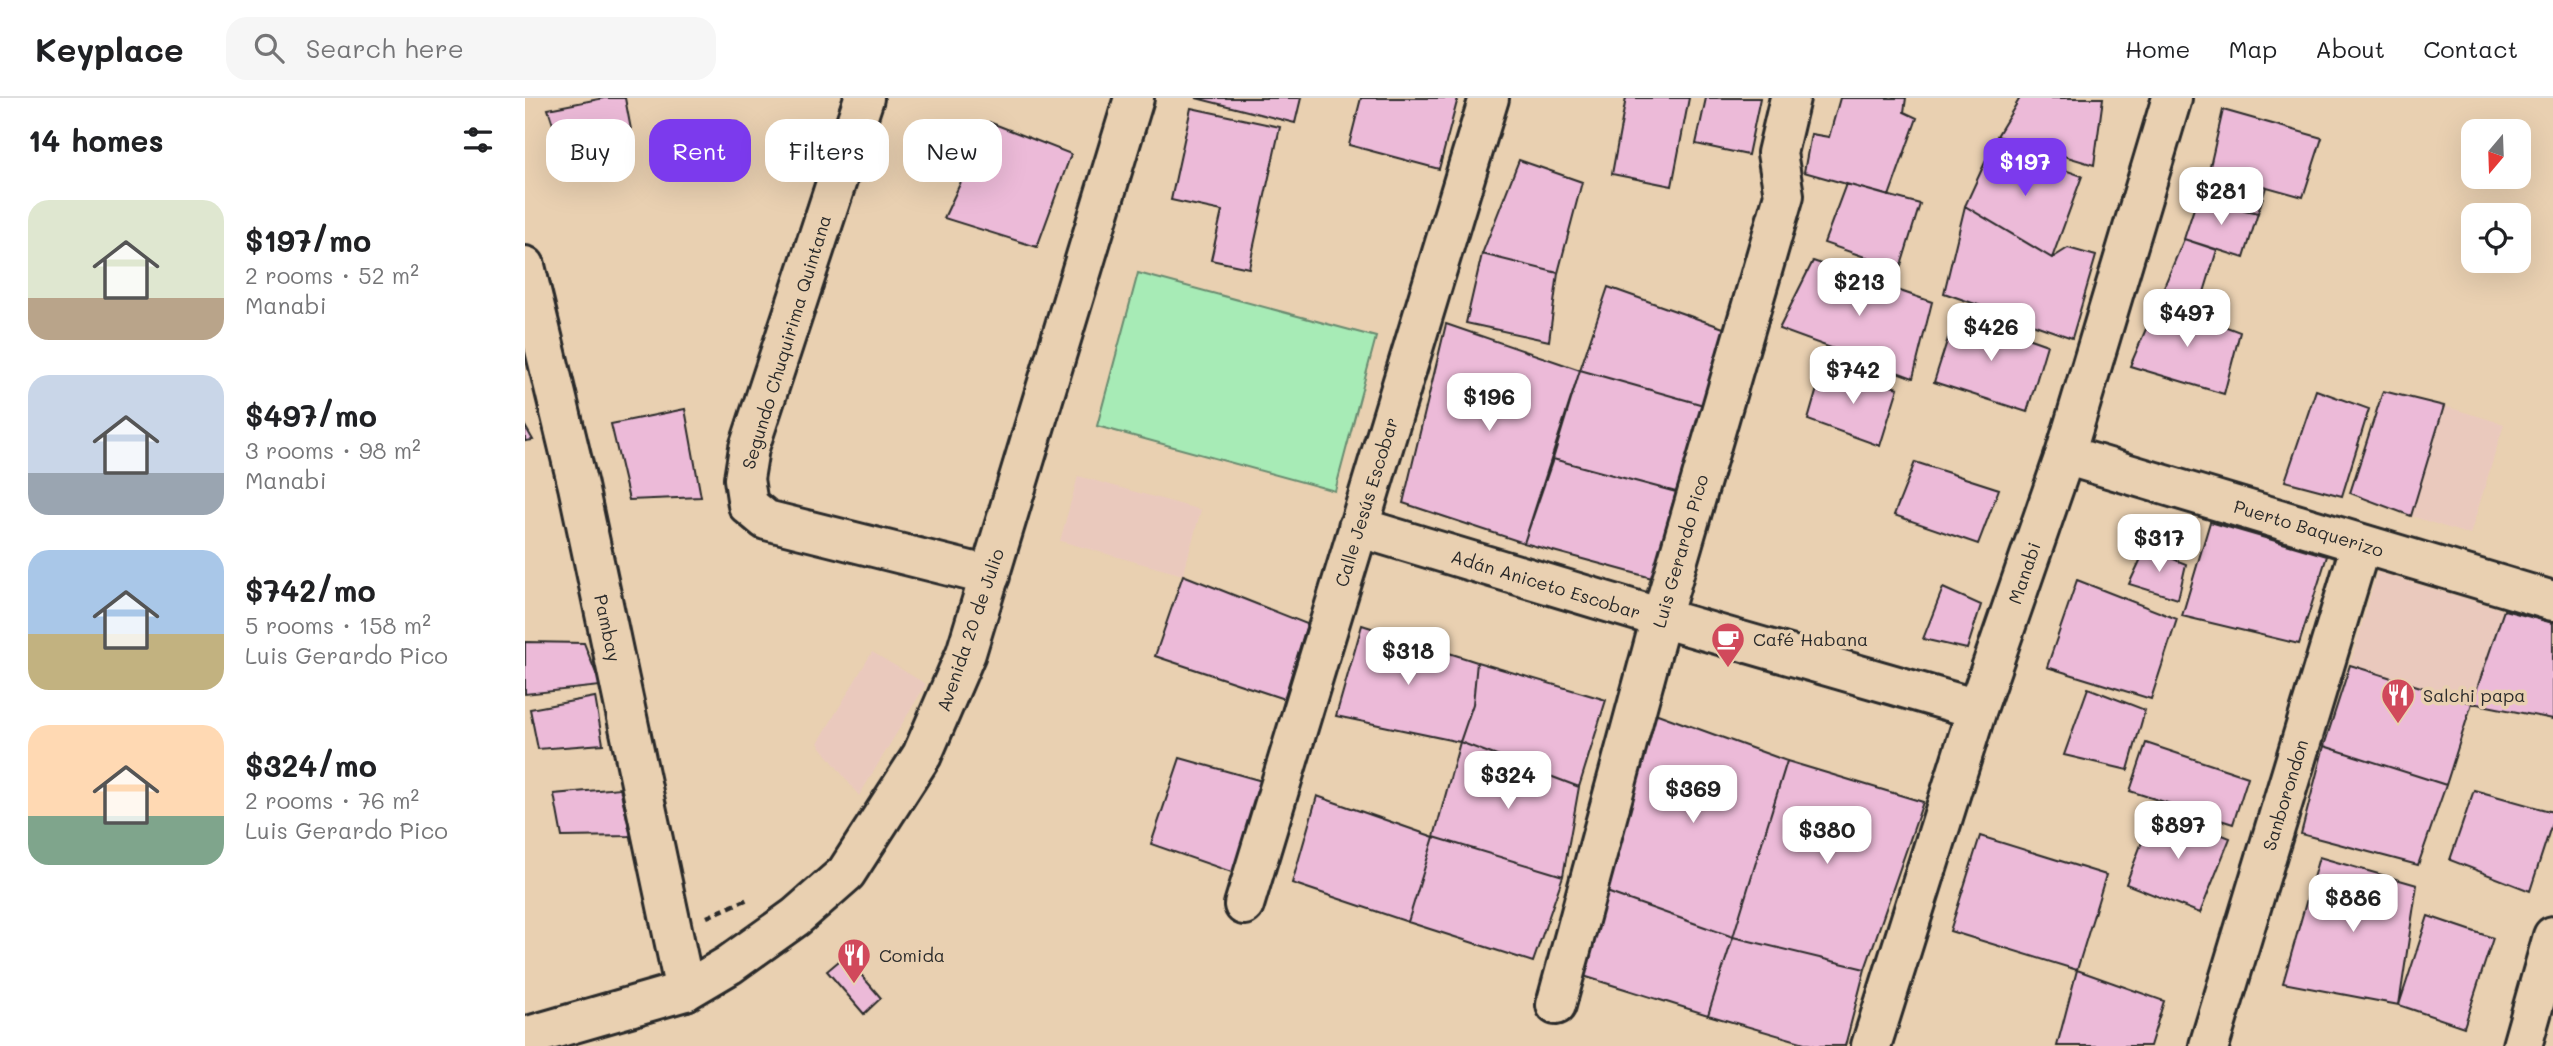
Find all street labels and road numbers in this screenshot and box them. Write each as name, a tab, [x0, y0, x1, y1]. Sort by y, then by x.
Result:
street label: Segundo Chuquirima Quintana	[736, 212, 836, 472]
street label: Calle Jesús Escobar	[1329, 414, 1403, 590]
street label: Luis Gerardo Pico	[1647, 471, 1713, 631]
street label: Puerto Baquerizo	[2231, 494, 2387, 562]
street label: Manabi	[2002, 539, 2046, 607]
street label: Adán Aniceto Escobar	[1448, 544, 1644, 624]
street label: Avenida 20 de Julio	[931, 545, 1009, 715]
street label: Pambay	[589, 592, 627, 664]
street label: Sanborondon	[2257, 736, 2313, 854]

